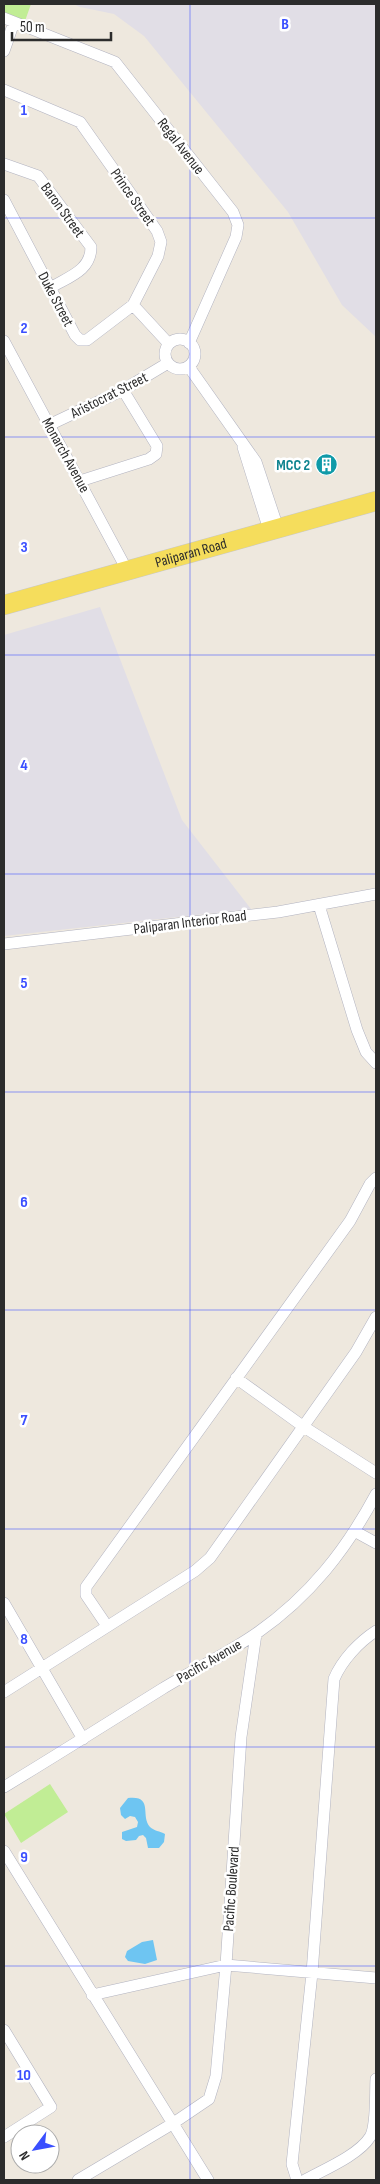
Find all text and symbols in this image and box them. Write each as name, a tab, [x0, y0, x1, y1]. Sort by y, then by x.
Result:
scale bar	[12, 10, 111, 42]
text: B	[281, 15, 289, 34]
text: 50 m	[20, 18, 45, 37]
text: 1	[21, 101, 28, 120]
street label: Regal Avenue	[153, 114, 208, 178]
street label: Prince Street	[106, 165, 159, 230]
street label: Baron Street	[36, 179, 89, 242]
street label: Duke Street	[33, 269, 78, 330]
text: 2	[20, 319, 28, 338]
street label: Aristocrat Street	[67, 368, 151, 423]
street label: Monarch Avenue	[37, 414, 94, 496]
building icon: MCC 2	[314, 453, 338, 477]
place label: MCC 2	[276, 456, 310, 475]
street label: Paliparan Road	[153, 534, 229, 572]
text: 3	[20, 538, 28, 557]
text: 4	[20, 756, 28, 775]
street label: Paliparan Interior Road	[133, 906, 248, 939]
text: 5	[20, 974, 28, 993]
text: 6	[20, 1193, 28, 1212]
text: 7	[21, 1411, 28, 1430]
text: 8	[20, 1630, 28, 1649]
street label: Pacific Avenue	[173, 1635, 245, 1688]
street label: Pacific Boulevard	[219, 1846, 244, 1932]
text: 9	[20, 1848, 28, 1867]
text: 10	[17, 2066, 31, 2085]
north arrow	[10, 2124, 60, 2174]
text: N	[15, 2148, 34, 2163]

